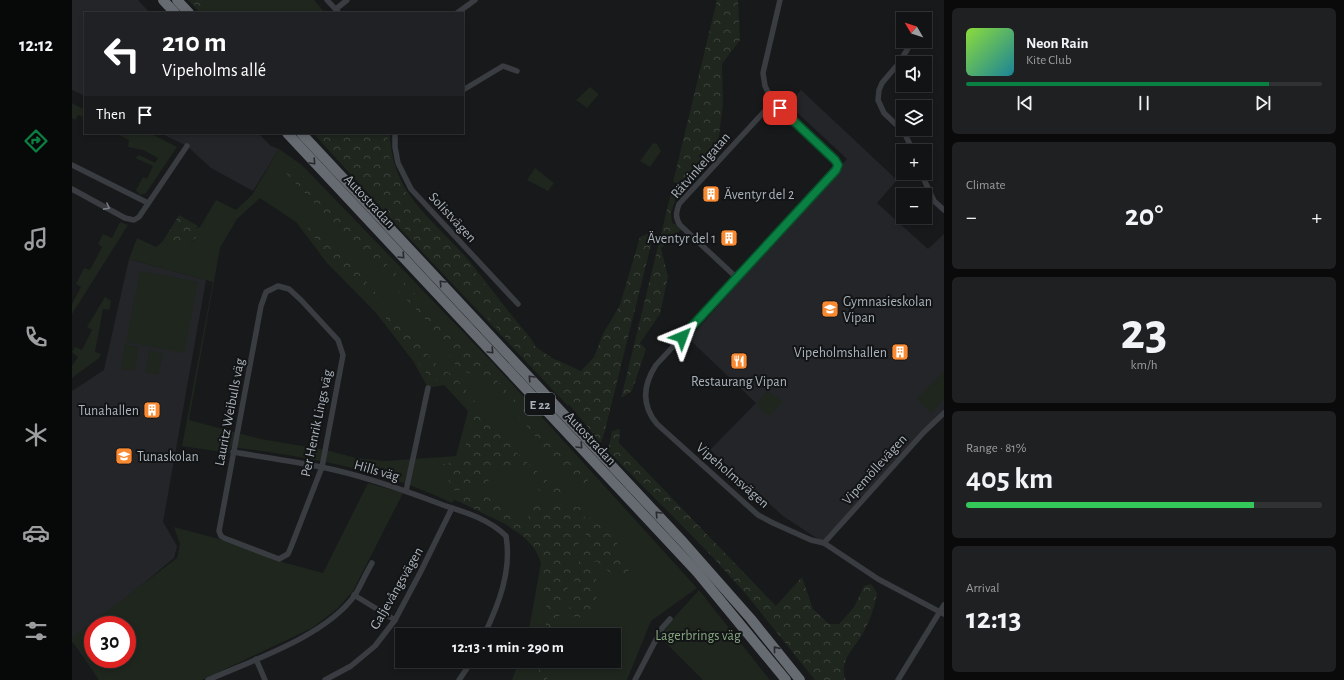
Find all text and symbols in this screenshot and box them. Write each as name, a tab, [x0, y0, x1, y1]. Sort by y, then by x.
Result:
north arrow	[896, 12, 932, 48]
map controls	[896, 12, 932, 224]
icon: left	[96, 28, 148, 80]
text: 210 m	[162, 29, 227, 57]
text: Neon Rain	[1026, 36, 1088, 51]
text: 12:12	[19, 37, 53, 55]
text: Kite Club	[1026, 54, 1072, 67]
button: sound	[896, 56, 932, 92]
text: Vipeholms allé	[162, 62, 266, 80]
pin	[763, 91, 797, 125]
icon: previous	[1014, 92, 1036, 114]
icon: pause	[1133, 92, 1155, 114]
icon: next	[1252, 92, 1274, 114]
icon: arrive	[769, 97, 791, 119]
button: layers	[896, 100, 932, 136]
icon: arrive	[134, 104, 156, 126]
text: Then	[96, 107, 126, 122]
icon: directions	[22, 127, 50, 155]
street label: Rätvinkelgatan	[669, 130, 733, 201]
button: +	[896, 144, 932, 180]
one-way arrow	[308, 157, 315, 164]
street label: Autostradan	[341, 172, 397, 231]
text: Climate	[966, 179, 1005, 192]
building icon: Äventyr del 2	[701, 184, 721, 204]
place label: Äventyr del 2	[724, 186, 794, 202]
button: −	[896, 188, 932, 224]
street label: Solistvägen	[426, 190, 479, 245]
text: 20°	[1125, 201, 1163, 231]
one-way arrow	[103, 202, 110, 210]
text: −	[966, 206, 977, 228]
text: +	[1311, 206, 1322, 228]
icon: music	[22, 225, 50, 253]
building icon: Äventyr del 1	[719, 228, 739, 248]
place label: Äventyr del 1	[647, 230, 716, 246]
one-way arrow	[397, 252, 404, 259]
one-way arrow	[440, 281, 447, 288]
place label: Gymnasieskolan Vipan	[843, 295, 932, 325]
school or university icon: Gymnasieskolan Vipan	[820, 299, 840, 319]
text: 23	[1121, 306, 1167, 358]
position arrow	[661, 316, 703, 358]
icon: phone	[22, 323, 50, 351]
building icon: Vipeholmshallen	[890, 342, 910, 362]
one-way arrow	[486, 346, 494, 354]
place label: Vipeholmshallen	[794, 346, 887, 360]
restaurant icon: Restaurang Vipan	[729, 351, 749, 371]
street label: Lauritz Weibulls väg	[213, 357, 247, 467]
text: km/h	[1131, 359, 1157, 372]
street label: Per Henrik Lings väg	[299, 368, 335, 478]
place label: Restaurang Vipan	[691, 375, 787, 389]
one-way arrow	[528, 376, 535, 383]
road number: E 22	[525, 393, 555, 415]
building icon: Tunahallen	[142, 400, 162, 420]
place label: Tunahallen	[78, 404, 139, 418]
street label: Autostradan	[562, 409, 618, 468]
icon: climate	[22, 421, 50, 449]
street label: Vipemöllevägen	[840, 432, 910, 507]
street label: Vipeholmsvägen	[693, 440, 771, 511]
one-way arrow	[575, 442, 582, 449]
text: Range · 81%	[966, 442, 1026, 455]
school or university icon: Tunaskolan	[114, 446, 134, 466]
place label: Tunaskolan	[137, 450, 199, 464]
street label: Hills väg	[353, 458, 401, 484]
text: 405 km	[966, 464, 1053, 494]
one-way arrow	[655, 511, 662, 519]
icon: car	[22, 519, 50, 547]
street label: Galjevångsvägen	[368, 545, 426, 632]
text: Arrival	[966, 582, 999, 595]
text: 12:13	[966, 604, 1022, 634]
speed limit sign: 30	[84, 616, 136, 668]
icon: filters	[22, 617, 50, 645]
park label: Lagerbrings väg	[655, 629, 741, 643]
text: 12:13 · 1 min · 290 m	[452, 640, 564, 655]
one-way arrow	[773, 647, 780, 654]

